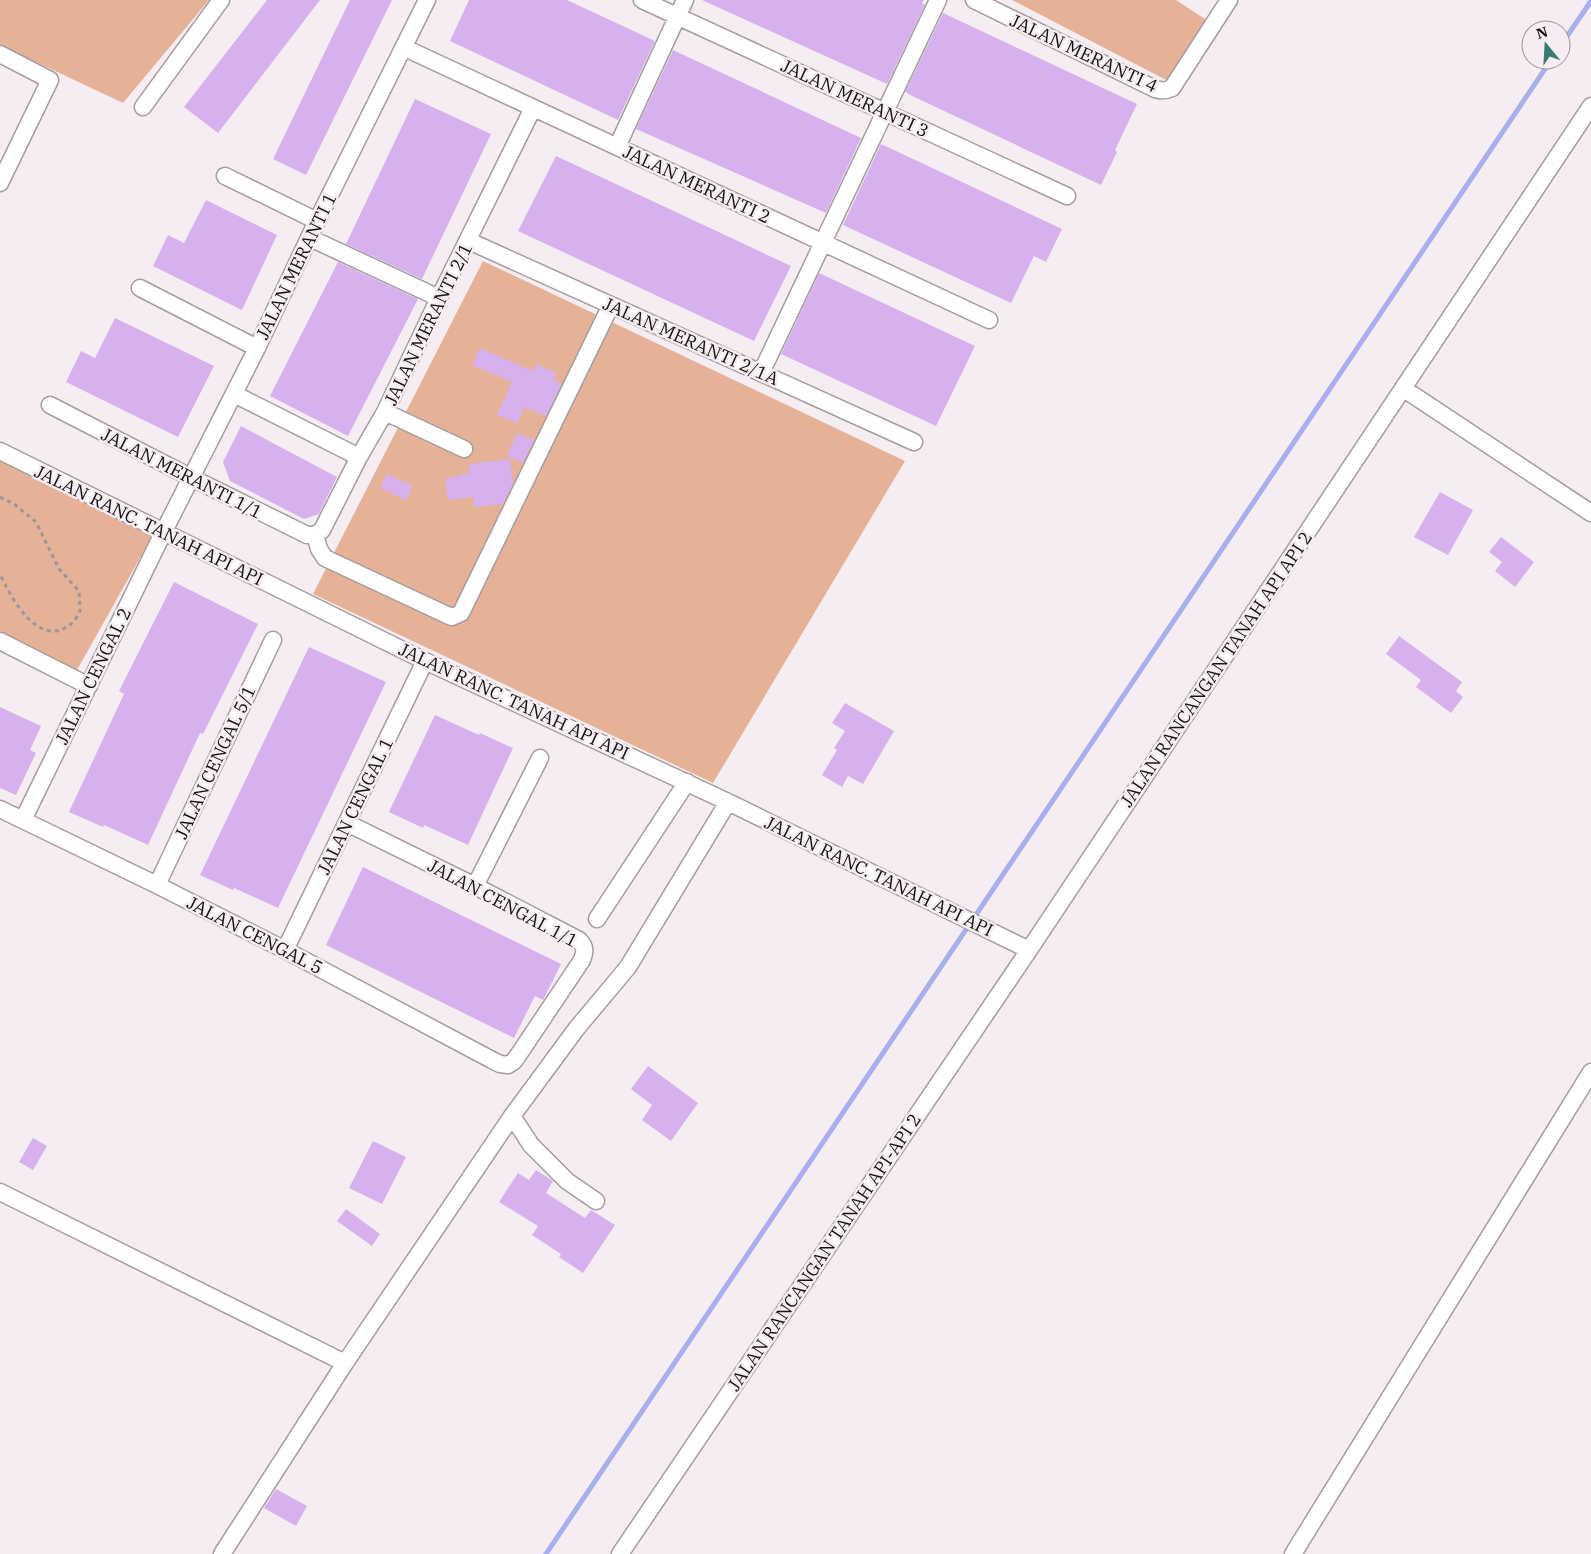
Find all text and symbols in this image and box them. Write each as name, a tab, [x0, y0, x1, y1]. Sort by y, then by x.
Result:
street label: JALAN MERANTI 4	[1006, 9, 1162, 97]
north arrow	[1521, 20, 1571, 70]
text: N	[1534, 22, 1550, 43]
street label: JALAN MERANTI 3	[777, 54, 933, 142]
street label: JALAN MERANTI 2	[619, 140, 775, 228]
street label: JALAN MERANTI 1	[251, 189, 341, 343]
street label: JALAN MERANTI 2/1	[379, 239, 477, 409]
street label: JALAN MERANTI 2/1A	[600, 292, 783, 390]
street label: JALAN MERANTI 1/1	[98, 422, 266, 524]
street label: JALAN RANC. TANAH API API	[31, 460, 267, 590]
street label: JALAN RANCANGAN TANAH API API 2	[1115, 527, 1317, 811]
street label: JALAN CENGAL 2	[50, 604, 136, 748]
street label: JALAN RANC. TANAH API API	[395, 637, 633, 765]
street label: JALAN CENGAL 5/1	[169, 681, 261, 843]
street label: JALAN CENGAL 1	[312, 734, 398, 878]
street label: JALAN RANC. TANAH API API	[761, 811, 997, 941]
street label: JALAN CENGAL 1/1	[424, 854, 582, 952]
street label: JALAN CENGAL 5	[183, 891, 327, 979]
street label: JALAN RANCANGAN TANAH API-API 2	[722, 1109, 926, 1395]

